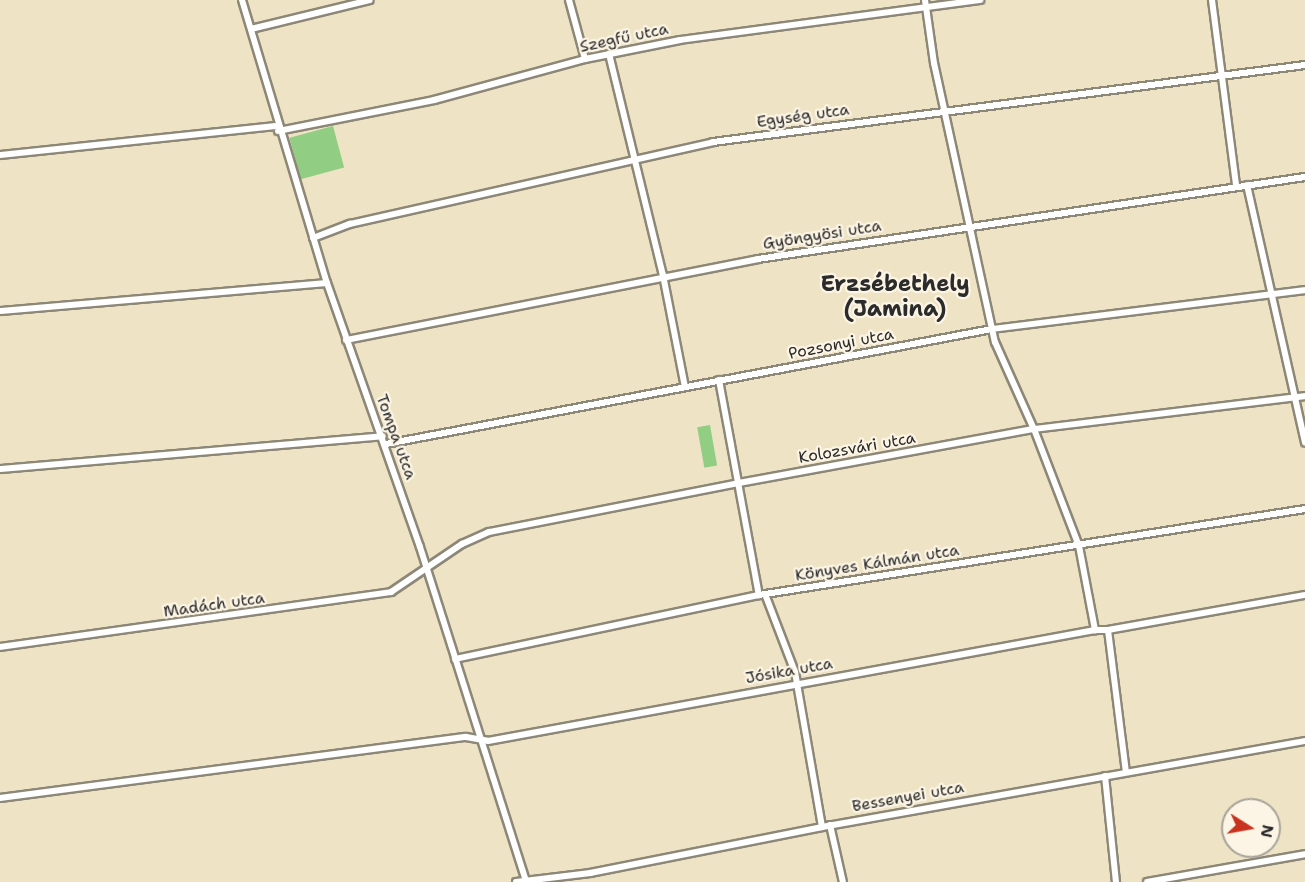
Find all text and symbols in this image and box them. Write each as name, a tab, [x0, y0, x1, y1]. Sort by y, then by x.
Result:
street label: Szegfű utca	[578, 19, 670, 57]
street label: Egység utca	[755, 100, 851, 132]
street label: Gyöngyösi utca	[761, 216, 883, 254]
district label: Erzsébethely (Jamina)	[820, 270, 970, 322]
street label: Pozsonyi utca	[787, 324, 895, 364]
street label: Tompa utca	[372, 392, 420, 482]
street label: Kolozsvári utca	[797, 428, 917, 468]
street label: Könyves Kálmán utca	[794, 541, 960, 585]
street label: Madách utca	[162, 588, 266, 622]
street label: Jósika utca	[744, 654, 834, 688]
street label: Bessenyei utca	[851, 778, 965, 816]
north arrow	[1221, 798, 1281, 858]
text: N	[1256, 823, 1279, 839]

